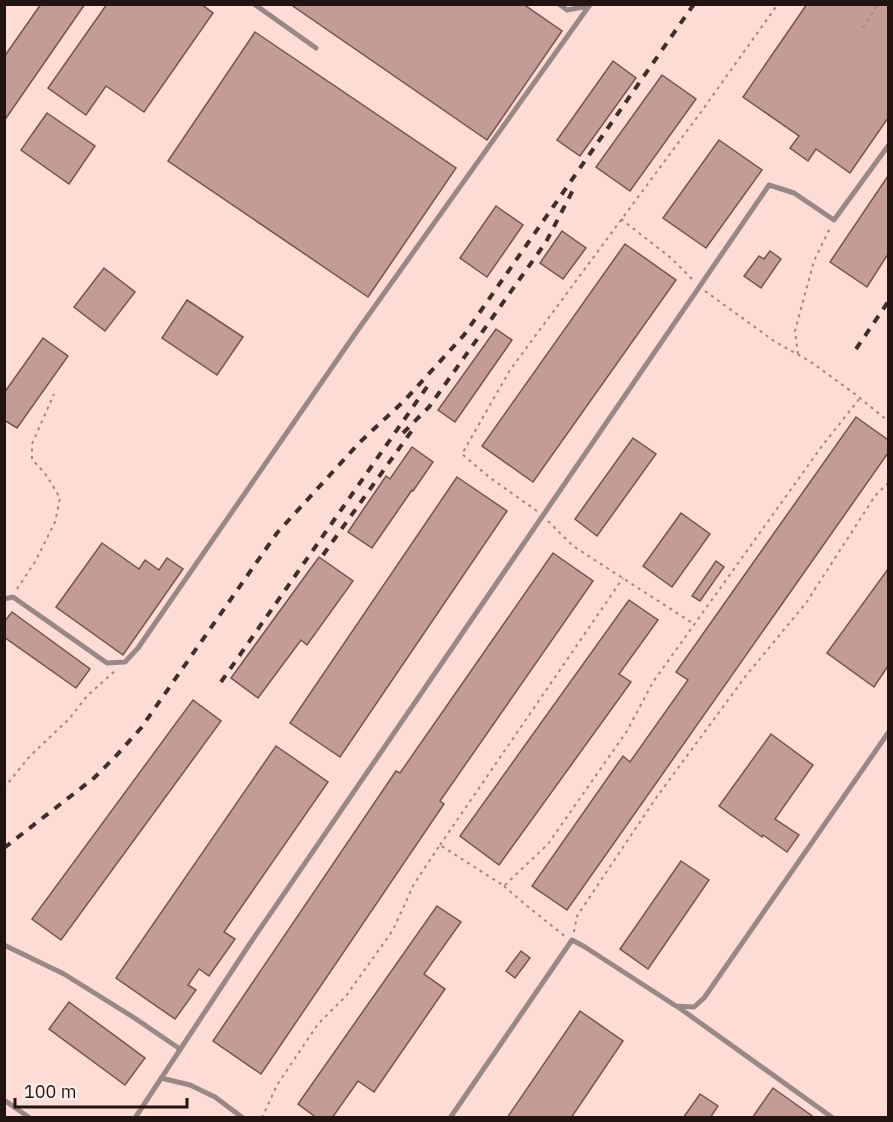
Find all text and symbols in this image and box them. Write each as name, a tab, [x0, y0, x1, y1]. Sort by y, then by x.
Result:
scale bar	[15, 1071, 188, 1109]
text: 100 m	[24, 1080, 76, 1103]

